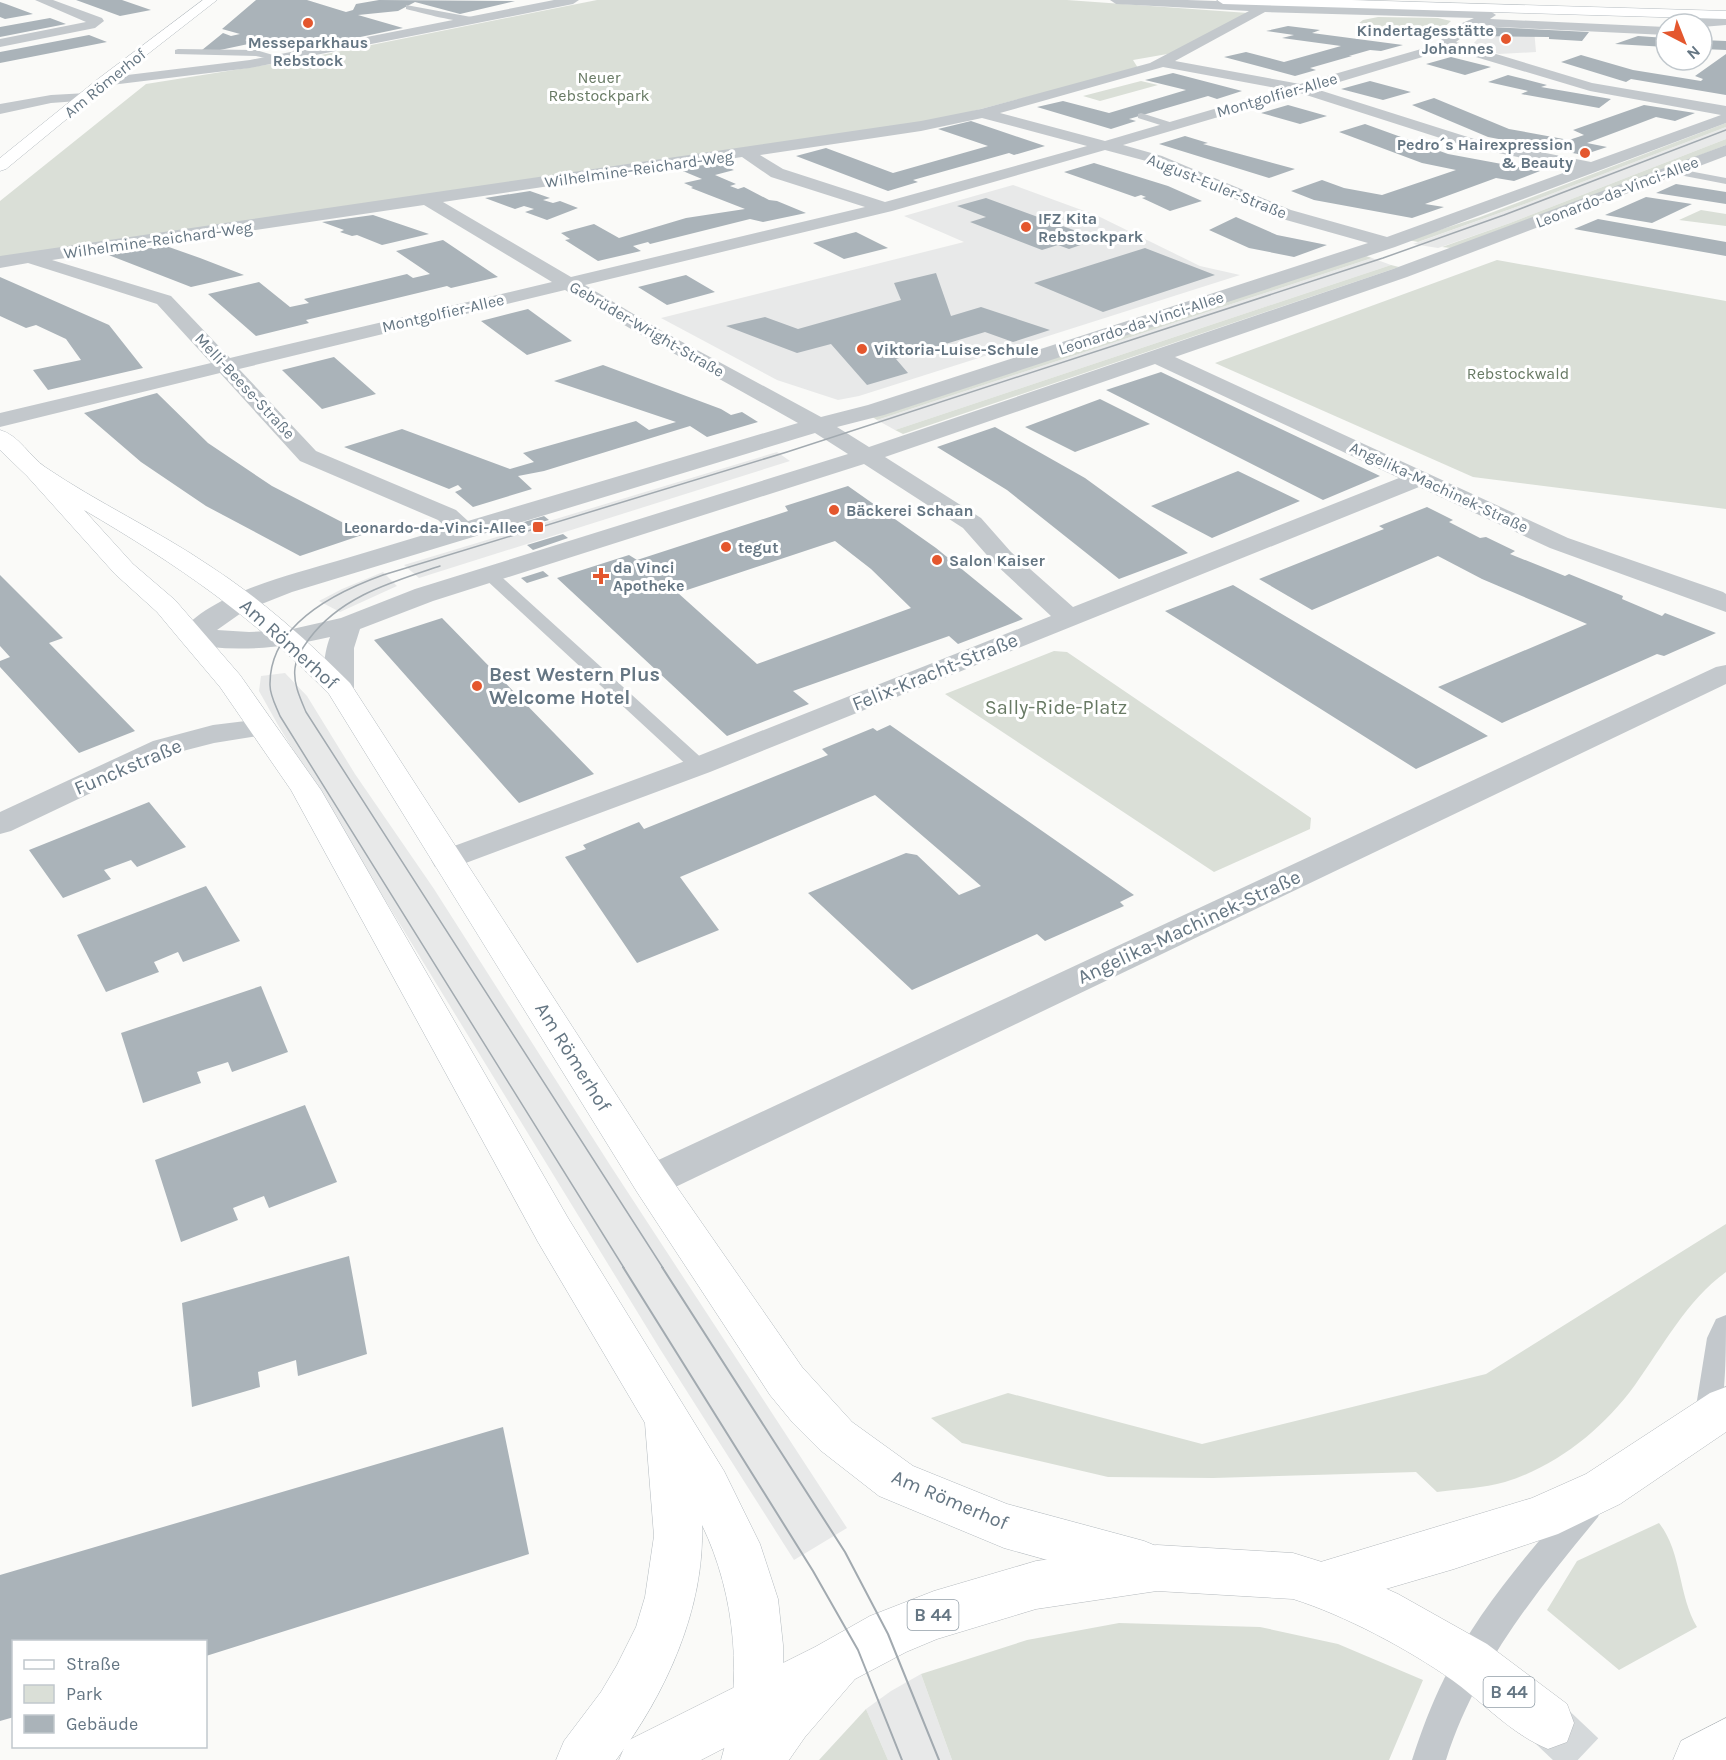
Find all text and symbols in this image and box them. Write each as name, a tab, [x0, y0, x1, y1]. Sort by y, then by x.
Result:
north arrow	[1654, 12, 1714, 72]
marker: Messeparkhaus Rebstock	[301, 16, 315, 30]
place label: Kindertagesstätte Johannes	[1357, 21, 1494, 58]
marker: Kindertagesstätte Johannes	[1499, 32, 1513, 46]
place label: Messeparkhaus Rebstock	[248, 33, 368, 70]
text: N	[1683, 42, 1704, 64]
street label: Am Römerhof	[60, 44, 150, 122]
park label: Neuer Rebstockpark	[549, 68, 649, 105]
street label: Montgolfier-Allee	[1214, 69, 1340, 121]
place label: Pedro´s Hairexpression & Beauty	[1397, 135, 1573, 172]
street label: Wilhelmine-Reichard-Weg	[543, 146, 735, 192]
marker: Pedro´s Hairexpression & Beauty	[1578, 146, 1592, 160]
street label: August-Euler-Straße	[1145, 149, 1289, 223]
street label: Leonardo-da-Vinci-Allee	[1533, 152, 1701, 232]
place label: IFZ Kita Rebstockpark	[1038, 209, 1144, 246]
street label: Wilhelmine-Reichard-Weg	[62, 217, 254, 263]
marker: IFZ Kita Rebstockpark	[1019, 220, 1033, 234]
street label: Gebrüder-Wright-Straße	[566, 277, 728, 381]
street label: Leonardo-da-Vinci-Allee	[1056, 287, 1226, 359]
street label: Montgolfier-Allee	[380, 290, 506, 336]
street label: Melli-Beese-Straße	[191, 329, 299, 443]
place label: Viktoria-Luise-Schule	[874, 340, 1039, 359]
marker: Viktoria-Luise-Schule	[855, 342, 869, 356]
park label: Rebstockwald	[1467, 364, 1569, 383]
street label: Angelika-Machinek-Straße	[1347, 437, 1531, 537]
place label: Bäckerei Schaan	[846, 501, 974, 520]
marker: Bäckerei Schaan	[827, 503, 841, 517]
place label: Leonardo-da-Vinci-Allee	[344, 518, 526, 537]
marker: Leonardo-da-Vinci-Allee	[531, 520, 545, 534]
place label: tegut	[738, 538, 778, 557]
marker: tegut	[719, 540, 733, 554]
place label: Salon Kaiser	[949, 551, 1045, 570]
marker: Salon Kaiser	[930, 553, 944, 567]
place label: da Vinci Apotheke	[613, 558, 685, 595]
marker: da Vinci Apotheke	[594, 569, 608, 583]
street label: Am Römerhof	[235, 594, 343, 694]
street label: Felix-Kracht-Straße	[849, 628, 1021, 716]
place label: Best Western Plus Welcome Hotel	[489, 663, 660, 709]
marker: Best Western Plus Welcome Hotel	[470, 679, 484, 693]
park label: Sally-Ride-Platz	[985, 696, 1127, 719]
street label: Funckstraße	[71, 734, 185, 800]
street label: Angelika-Machinek-Straße	[1074, 865, 1304, 989]
street label: Am Römerhof	[530, 998, 616, 1116]
street label: Am Römerhof	[888, 1465, 1012, 1535]
road number: B 44	[908, 1600, 958, 1630]
legend	[12, 1640, 207, 1748]
text: Straße	[66, 1653, 120, 1675]
road number: B 44	[1484, 1677, 1534, 1707]
text: Park	[66, 1683, 103, 1705]
text: Gebäude	[66, 1713, 138, 1735]

